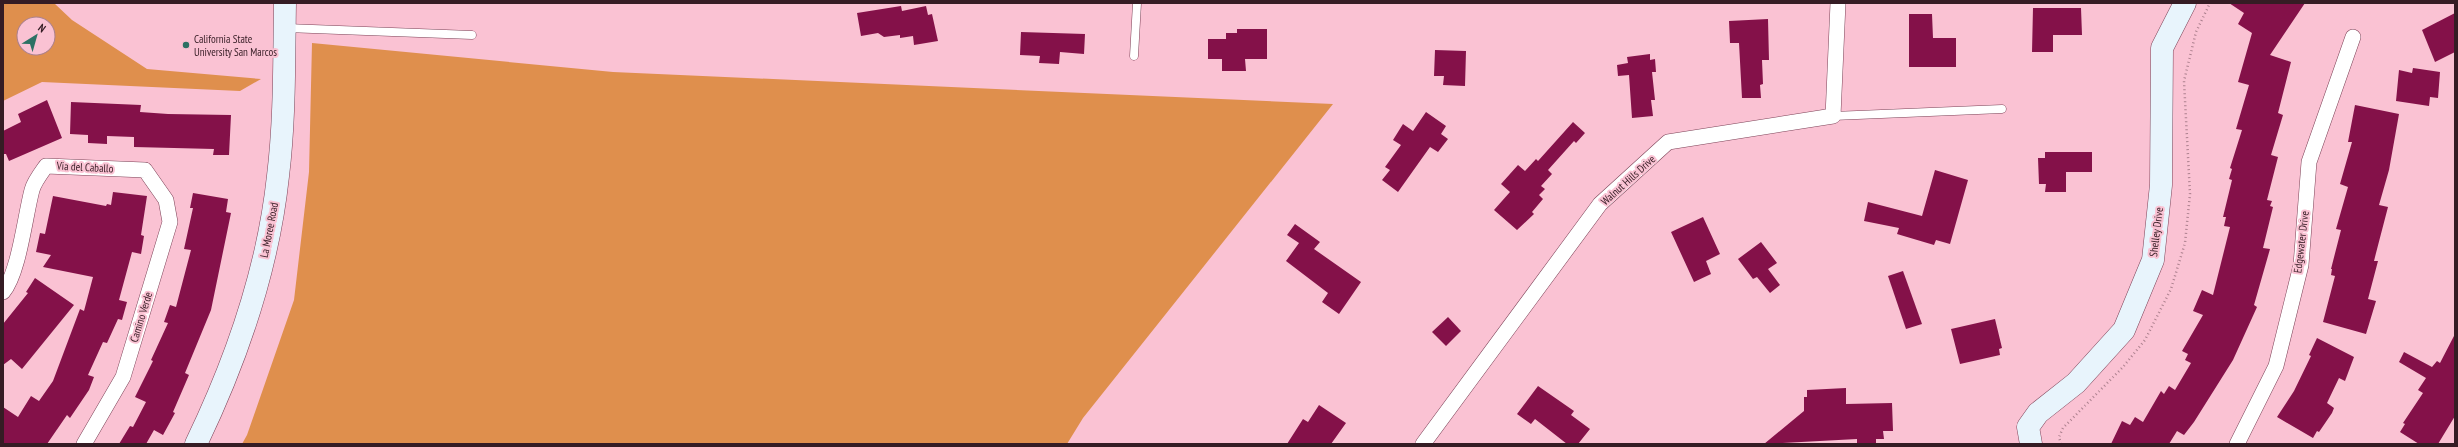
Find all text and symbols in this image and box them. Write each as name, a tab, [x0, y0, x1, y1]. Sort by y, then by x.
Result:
north arrow	[16, 16, 56, 56]
text: N	[35, 21, 49, 35]
place label: California State University San Marcos	[194, 32, 277, 59]
marker: California State University San Marcos	[181, 40, 191, 50]
street label: Walnut Hills Drive	[1598, 152, 1658, 208]
street label: Via del Caballo	[55, 158, 114, 175]
street label: La Moree Road	[257, 201, 281, 259]
street label: Shelley Drive	[2146, 206, 2166, 258]
street label: Edgewater Drive	[2290, 210, 2312, 274]
street label: Camino Verde	[127, 290, 155, 344]

